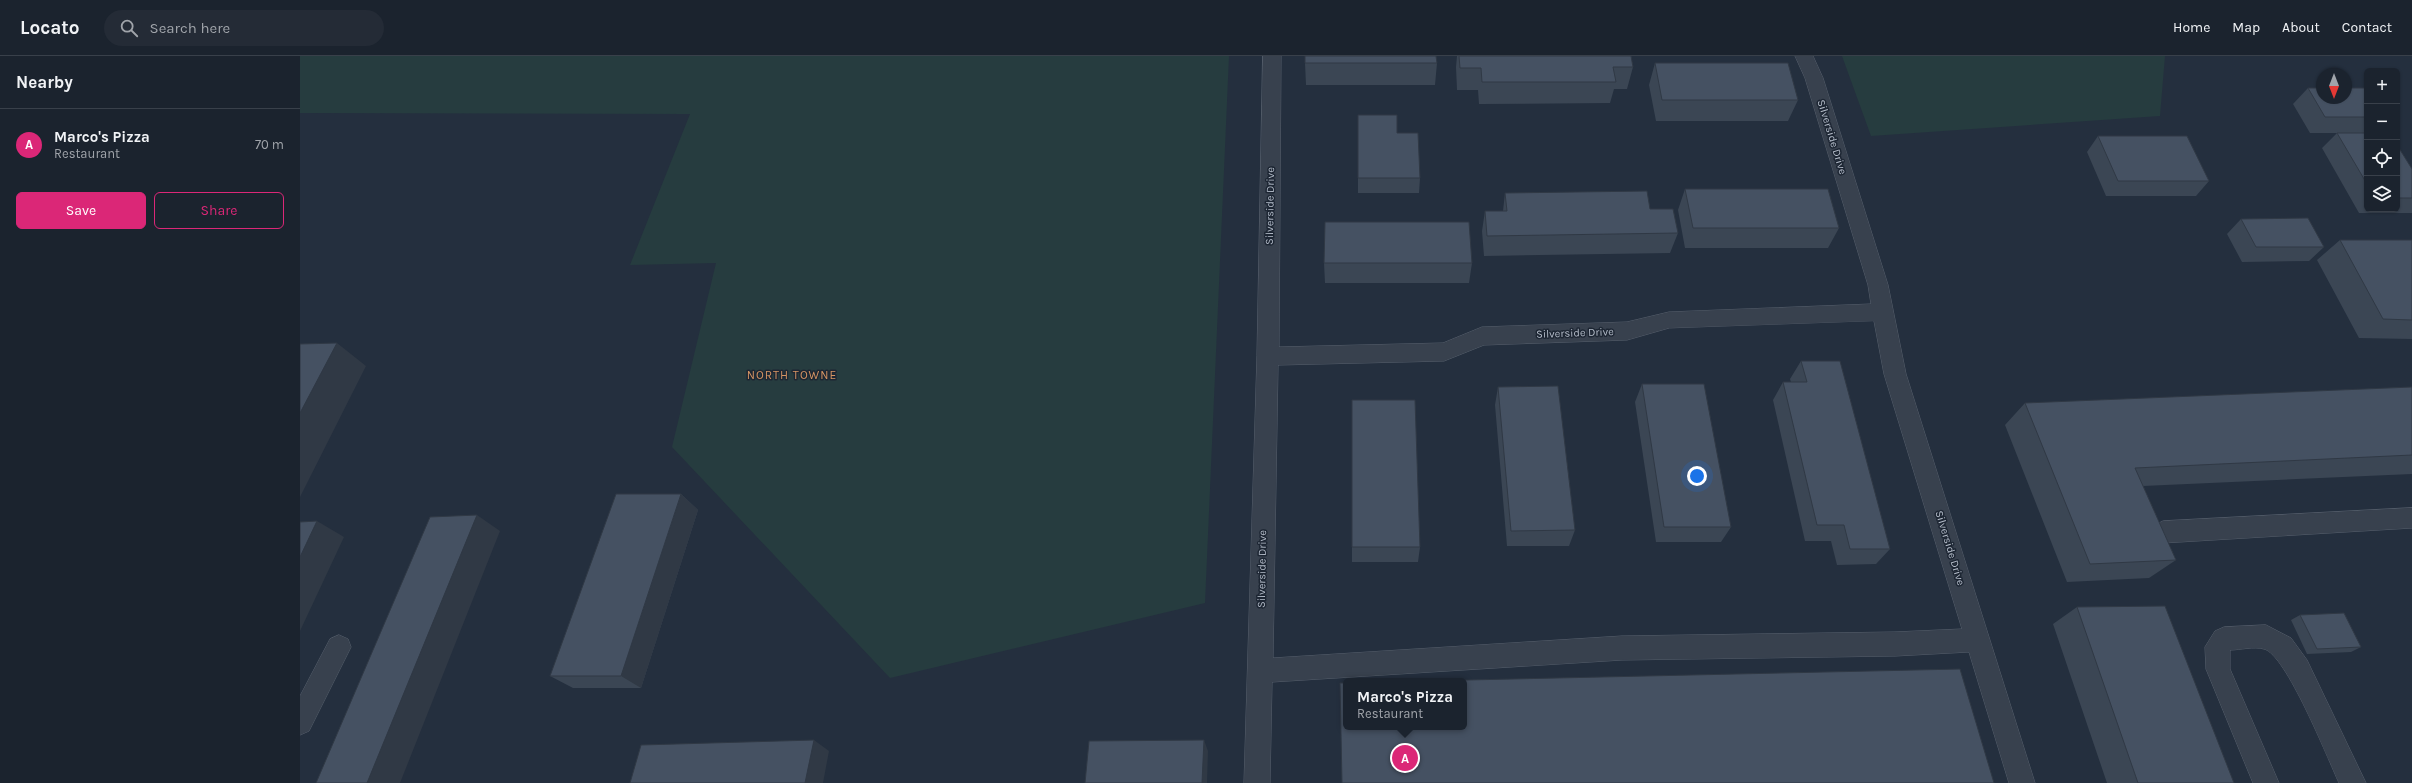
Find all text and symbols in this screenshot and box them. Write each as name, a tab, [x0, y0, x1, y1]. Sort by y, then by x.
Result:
search box	[104, 10, 384, 46]
text: Locato	[20, 17, 80, 39]
icon: search	[118, 17, 140, 39]
text: Search here	[150, 19, 230, 37]
text: Home	[2173, 19, 2210, 36]
text: Map	[2232, 19, 2260, 36]
text: About	[2282, 19, 2320, 36]
text: Contact	[2342, 19, 2392, 36]
north arrow	[2316, 68, 2352, 104]
map controls	[2364, 68, 2400, 212]
button: +	[2364, 68, 2400, 104]
text: Nearby	[16, 72, 73, 92]
street label: Silverside Drive	[1814, 98, 1850, 176]
button: −	[2364, 104, 2400, 140]
text: Marco's Pizza	[54, 128, 150, 146]
text: A	[25, 137, 33, 152]
text: 70 m	[255, 137, 284, 152]
button: locate	[2364, 140, 2400, 176]
text: Restaurant	[54, 146, 120, 161]
street label: Silverside Drive	[1263, 167, 1277, 245]
button: layers	[2364, 176, 2400, 212]
button: Save	[16, 192, 146, 229]
button: Share	[154, 192, 284, 229]
street label: Silverside Drive	[1536, 325, 1614, 341]
district label: NORTH TOWNE	[747, 368, 837, 382]
your location	[1687, 466, 1707, 486]
street label: Silverside Drive	[1932, 509, 1968, 587]
street label: Silverside Drive	[1255, 530, 1269, 608]
popup	[1343, 678, 1467, 730]
text: Marco's Pizza	[1357, 688, 1453, 706]
text: Restaurant	[1357, 706, 1423, 721]
pin: A	[1392, 743, 1418, 773]

